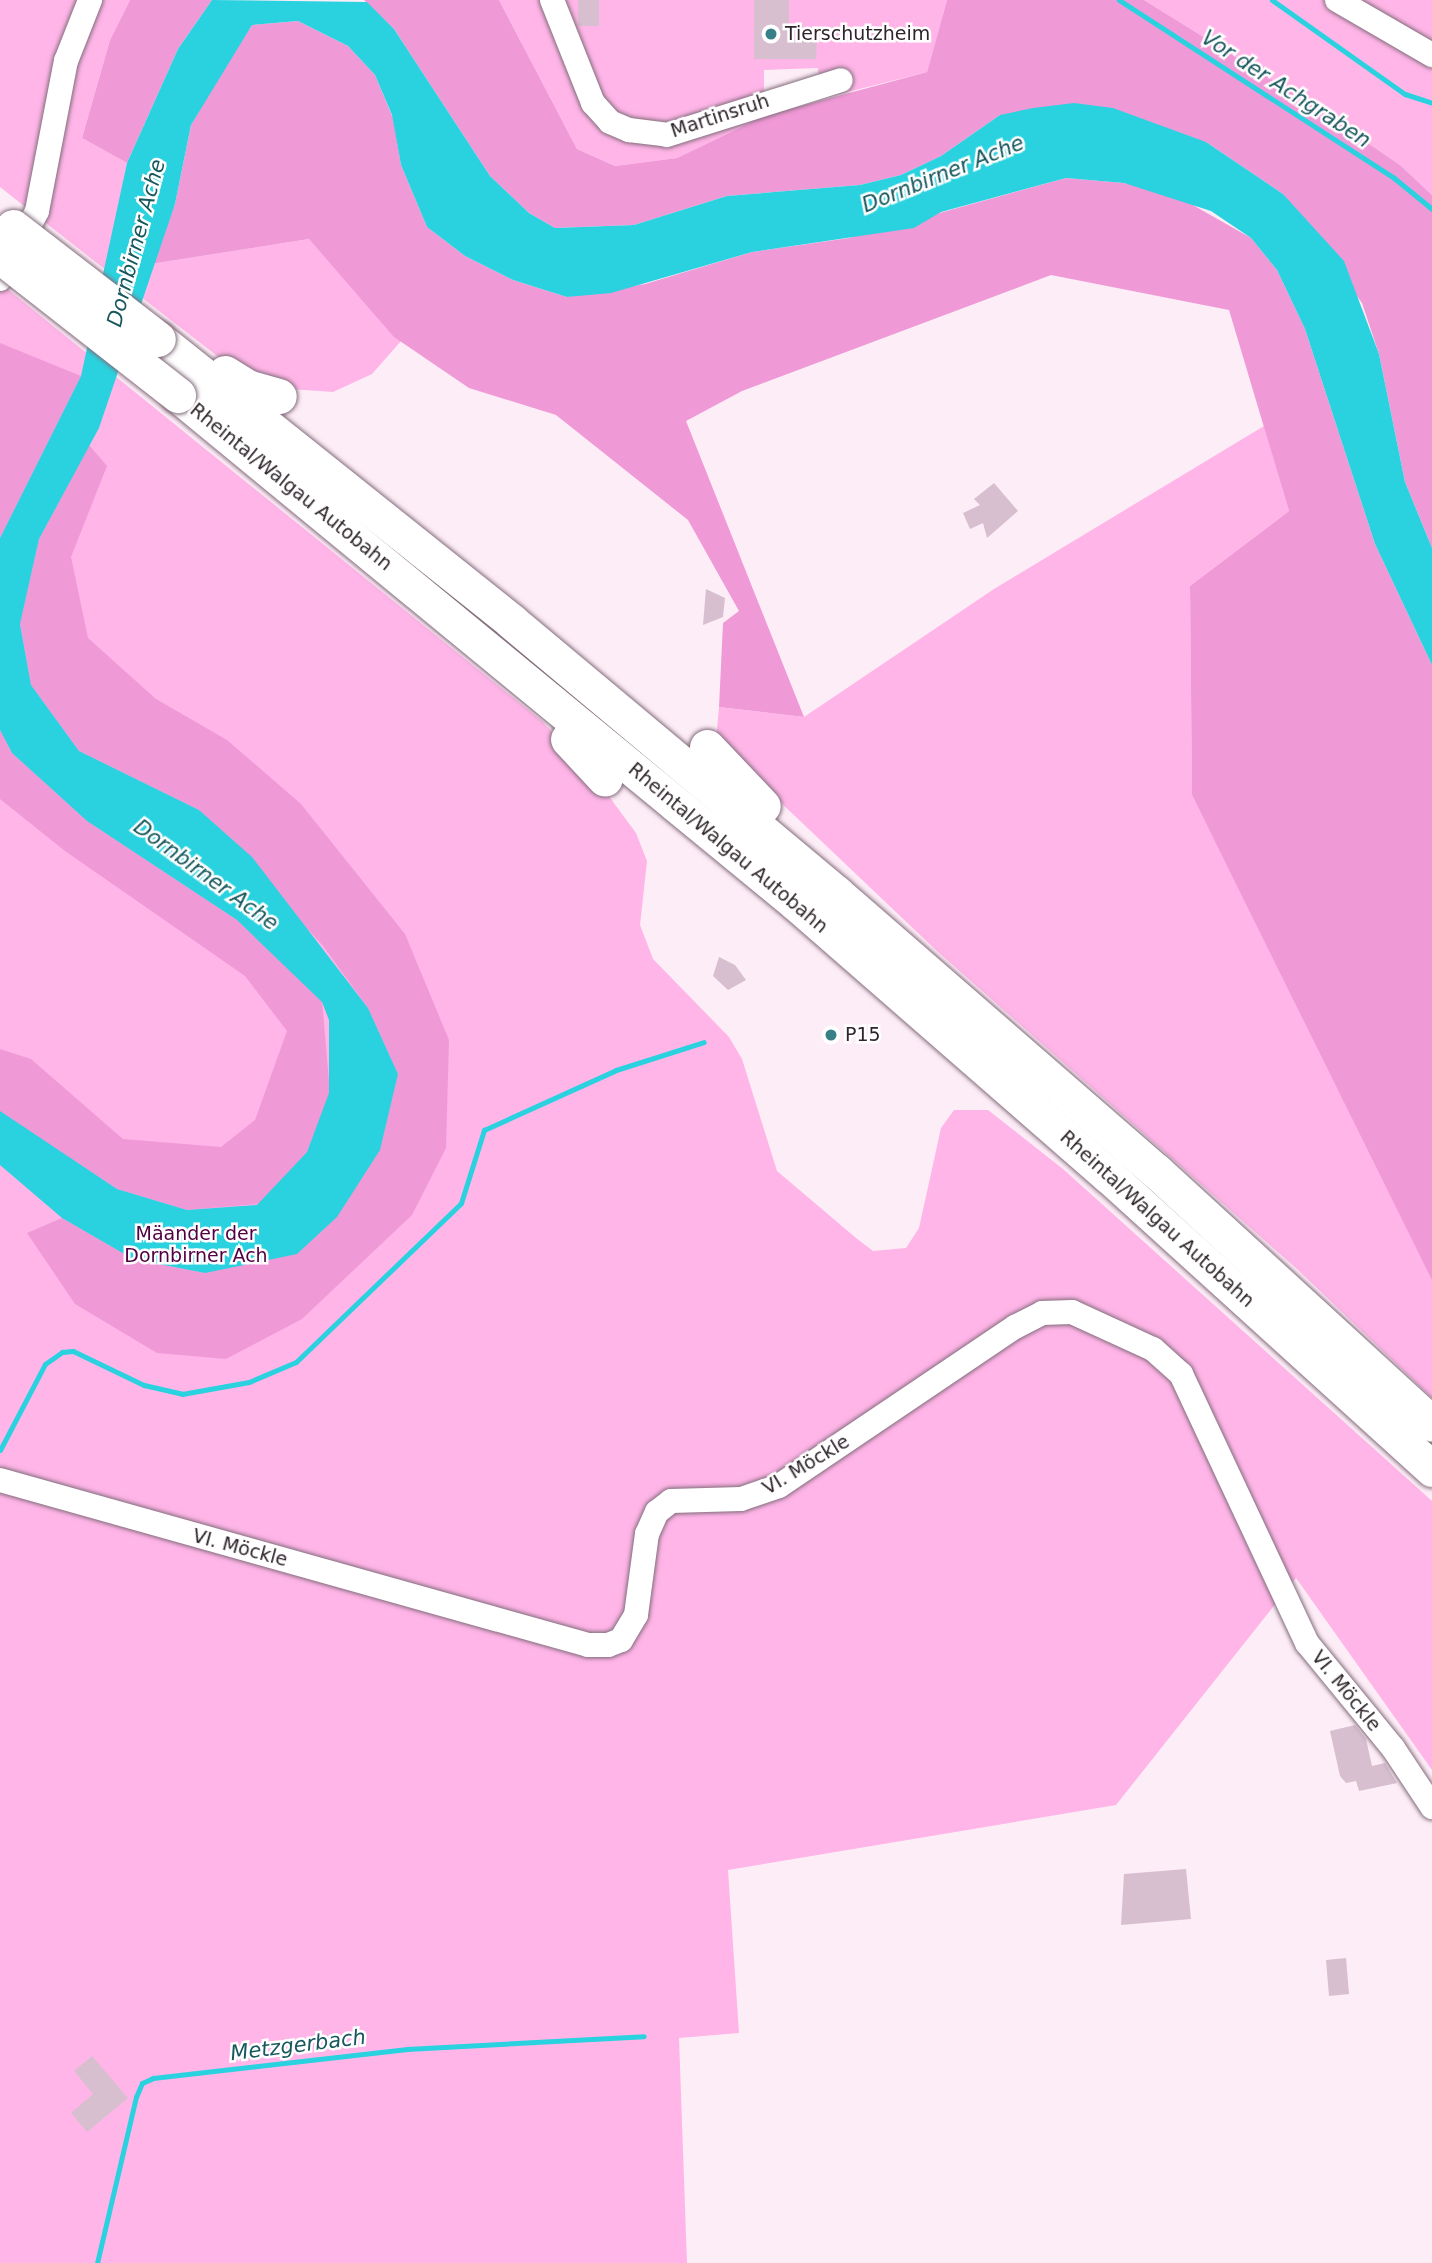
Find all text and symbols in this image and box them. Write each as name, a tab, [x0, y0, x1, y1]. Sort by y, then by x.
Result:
place label: Tierschutzheim	[785, 23, 930, 45]
water label: Vor der Achgraben	[1197, 25, 1375, 153]
marker: Tierschutzheim	[763, 26, 779, 42]
street label: Martinsruh	[668, 89, 772, 143]
water label: Dornbirner Ache	[858, 130, 1028, 218]
water label: Dornbirner Ache	[102, 156, 170, 330]
street label: Rheintal/Walgau Autobahn	[185, 398, 397, 576]
street label: Rheintal/Walgau Autobahn	[624, 758, 832, 938]
water label: Dornbirner Ache	[129, 814, 283, 936]
place label: P15	[845, 1024, 881, 1046]
marker: P15	[823, 1027, 839, 1043]
street label: Rheintal/Walgau Autobahn	[1055, 1126, 1259, 1312]
park label: Mäander der Dornbirner Ach	[124, 1223, 268, 1267]
street label: VI. Möckle	[759, 1430, 853, 1500]
street label: VI. Möckle	[190, 1524, 290, 1572]
street label: VI. Möckle	[1307, 1646, 1385, 1736]
water label: Metzgerbach	[229, 2024, 367, 2066]

